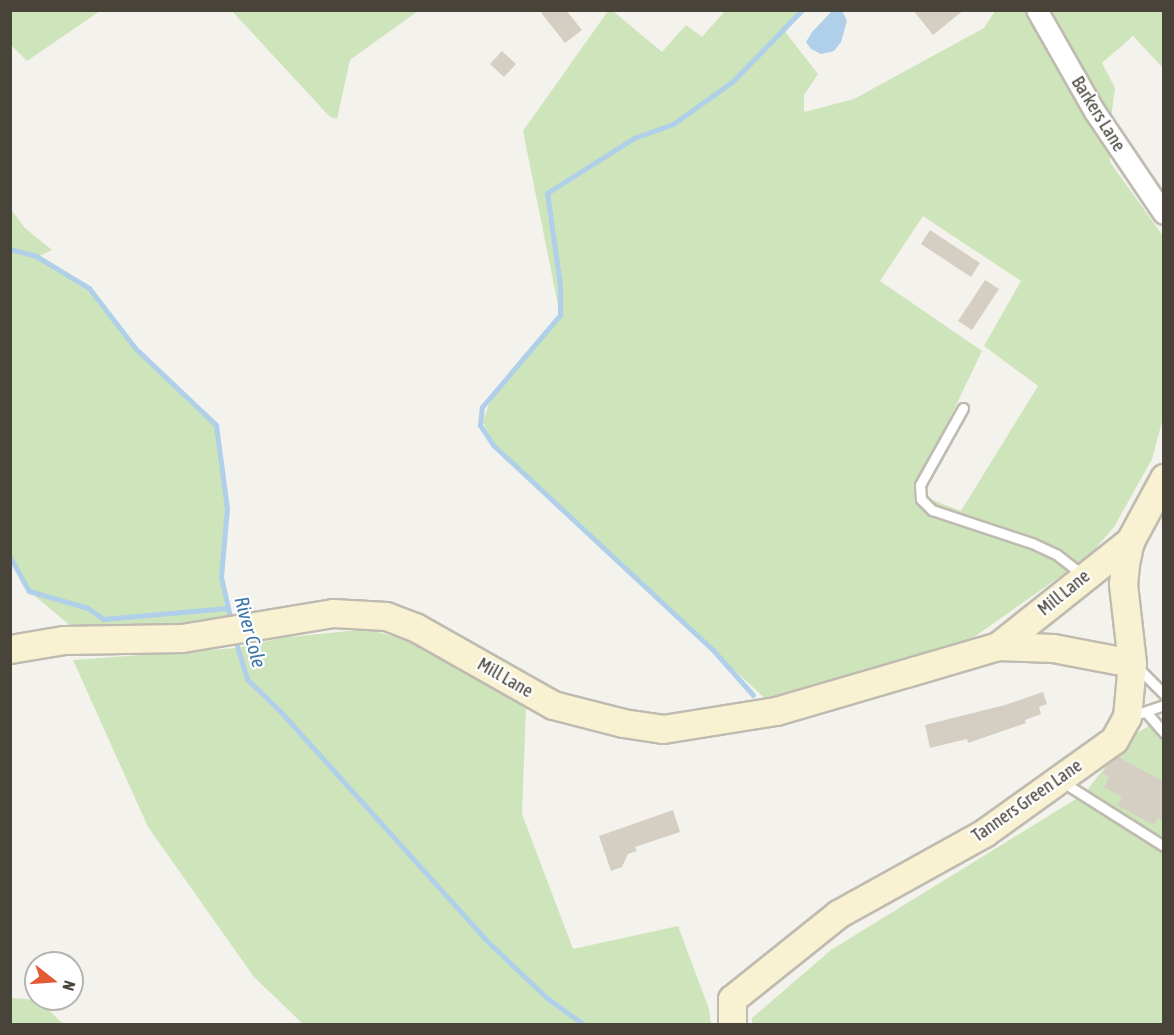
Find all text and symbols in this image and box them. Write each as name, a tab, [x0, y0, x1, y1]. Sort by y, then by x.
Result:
street label: Barkers Lane	[1067, 73, 1129, 155]
street label: Mill Lane	[1034, 566, 1094, 620]
water label: River Cole	[230, 594, 272, 670]
street label: Mill Lane	[473, 654, 537, 702]
street label: Tanners Green Lane	[968, 755, 1086, 847]
north arrow	[24, 951, 84, 1011]
text: N	[59, 979, 79, 993]

